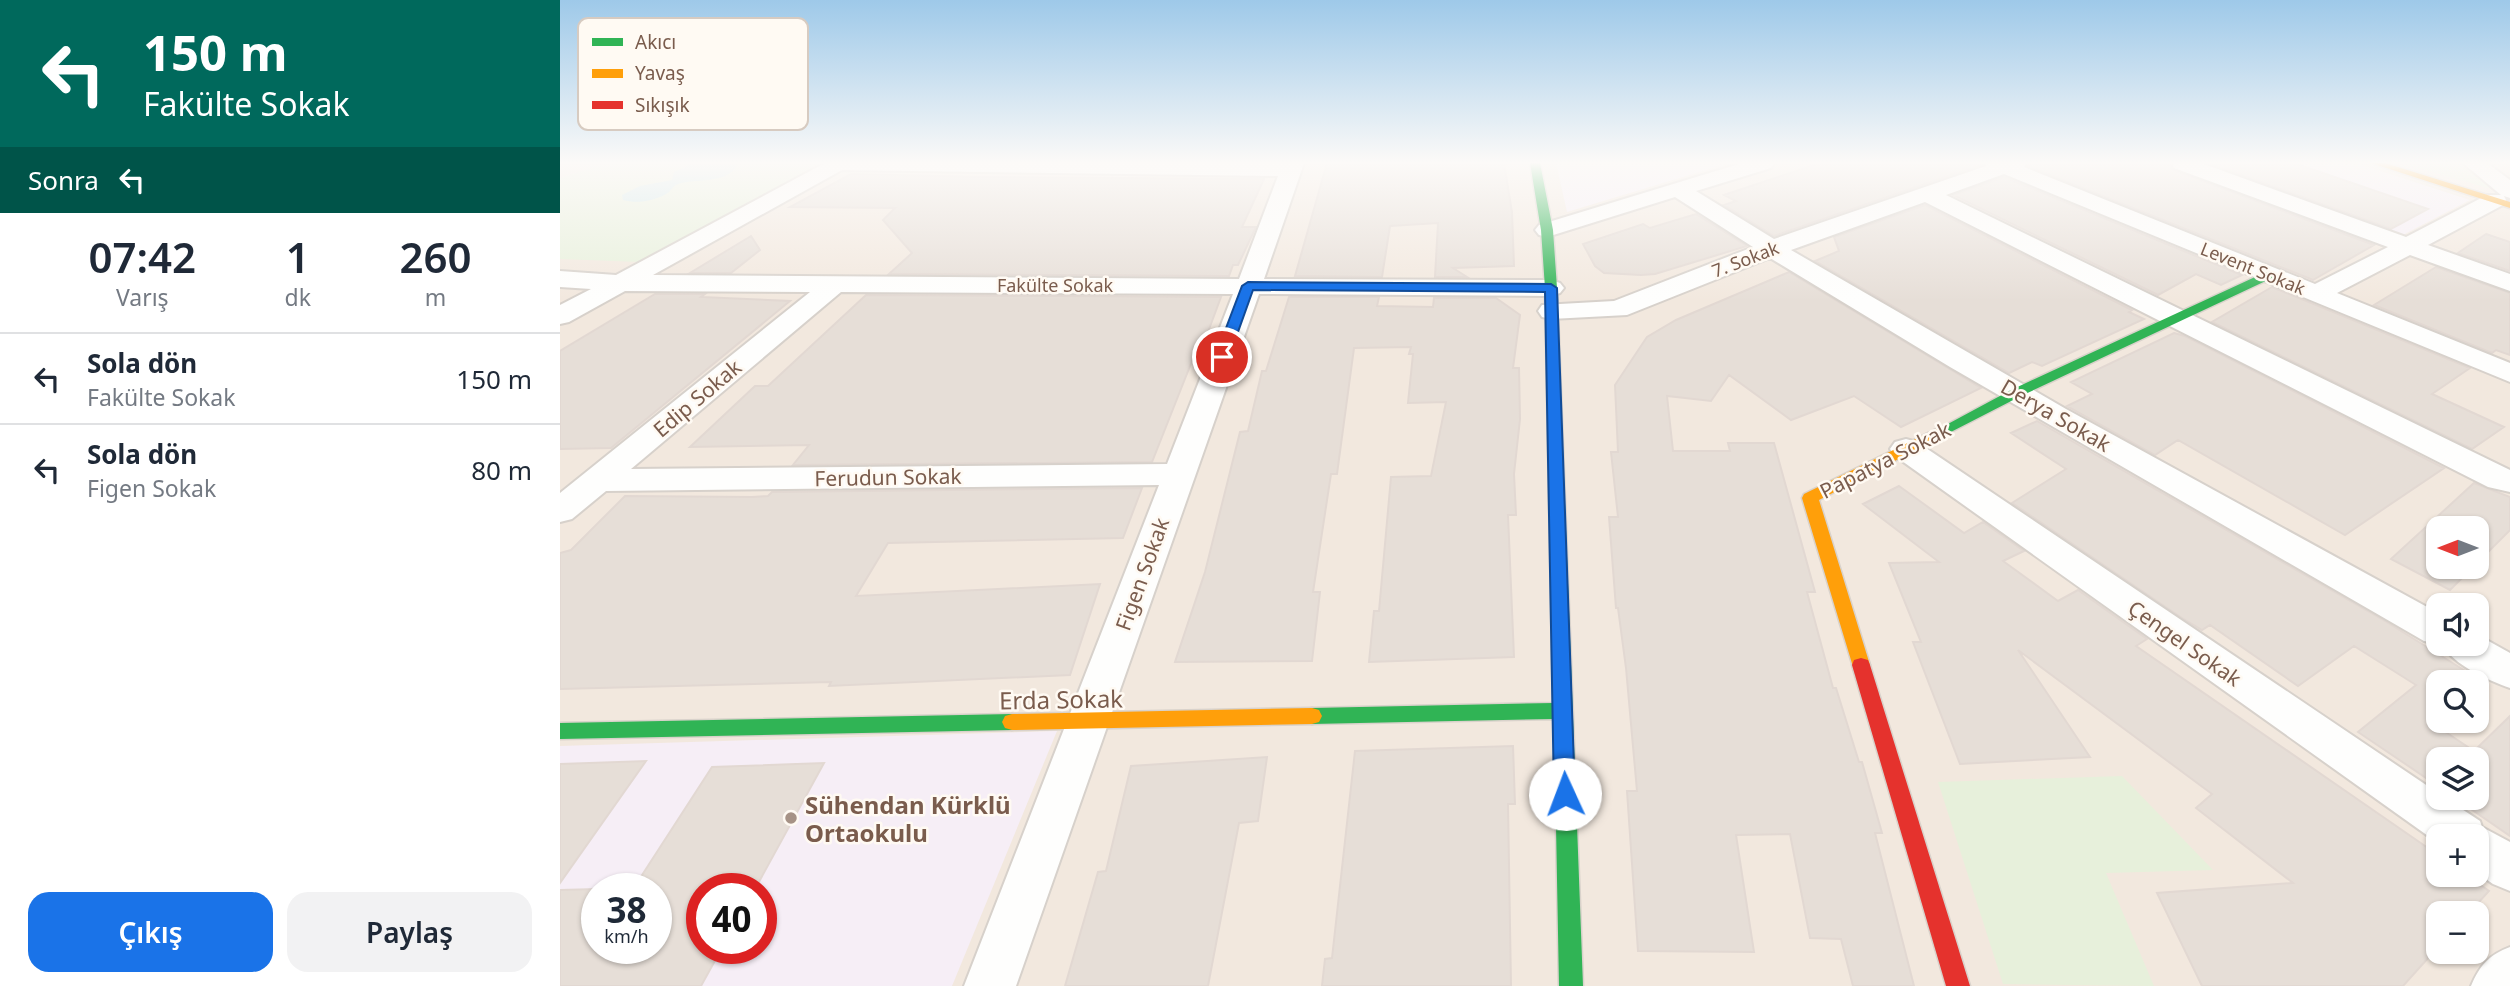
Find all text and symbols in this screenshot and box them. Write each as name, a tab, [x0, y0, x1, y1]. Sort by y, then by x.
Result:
legend	[578, 18, 808, 130]
text: 150 m	[143, 19, 288, 85]
icon: left	[28, 28, 119, 119]
text: Akıcı	[635, 29, 676, 55]
text: Yavaş	[635, 60, 685, 86]
text: Fakülte Sokak	[143, 82, 350, 125]
text: Sıkışık	[635, 92, 690, 118]
icon: left	[113, 161, 151, 199]
text: Sonra	[28, 162, 99, 198]
text: 07:42	[88, 228, 196, 285]
text: 1	[286, 228, 310, 285]
text: 260	[399, 228, 472, 285]
street label: 7. Sokak	[1708, 235, 1782, 283]
street label: Levent Sokak	[2197, 236, 2309, 300]
street label: Fakülte Sokak	[997, 273, 1114, 297]
text: Varış	[116, 281, 169, 313]
text: dk	[285, 281, 311, 313]
text: m	[425, 281, 446, 313]
pin	[1192, 327, 1252, 387]
icon: arrive	[1203, 338, 1241, 376]
text: Sola dön	[87, 345, 197, 381]
street label: Edip Sokak	[647, 352, 748, 443]
icon: left	[28, 360, 66, 398]
text: 150 m	[456, 361, 532, 397]
street label: Derya Sokak	[1996, 372, 2117, 458]
text: Fakülte Sokak	[87, 381, 236, 413]
street label: Papatya Sokak	[1815, 415, 1956, 505]
text: Sola dön	[87, 436, 197, 472]
icon: left	[28, 451, 66, 489]
text: 80 m	[471, 452, 532, 488]
street label: Ferudun Sokak	[814, 462, 963, 492]
text: Figen Sokak	[87, 472, 216, 504]
street label: Figen Sokak	[1109, 513, 1176, 634]
north arrow	[2426, 516, 2488, 579]
map controls	[2426, 516, 2489, 964]
button: sound	[2426, 593, 2489, 656]
street label: Çengel Sokak	[2123, 594, 2248, 693]
button: search	[2426, 670, 2489, 733]
street label: Erda Sokak	[999, 681, 1123, 717]
button: layers	[2426, 747, 2489, 810]
position arrow	[1528, 757, 1602, 831]
place label: Sühendan Kürklü Ortaokulu	[805, 788, 1011, 849]
marker: Sühendan Kürklü Ortaokulu	[783, 810, 799, 826]
button: +	[2426, 824, 2489, 887]
speed limit sign: 40	[686, 873, 777, 964]
text: 38	[606, 886, 647, 933]
button: Çıkış	[28, 892, 273, 972]
button: Paylaş	[287, 892, 532, 972]
button: −	[2426, 901, 2489, 964]
text: km/h	[604, 924, 649, 948]

